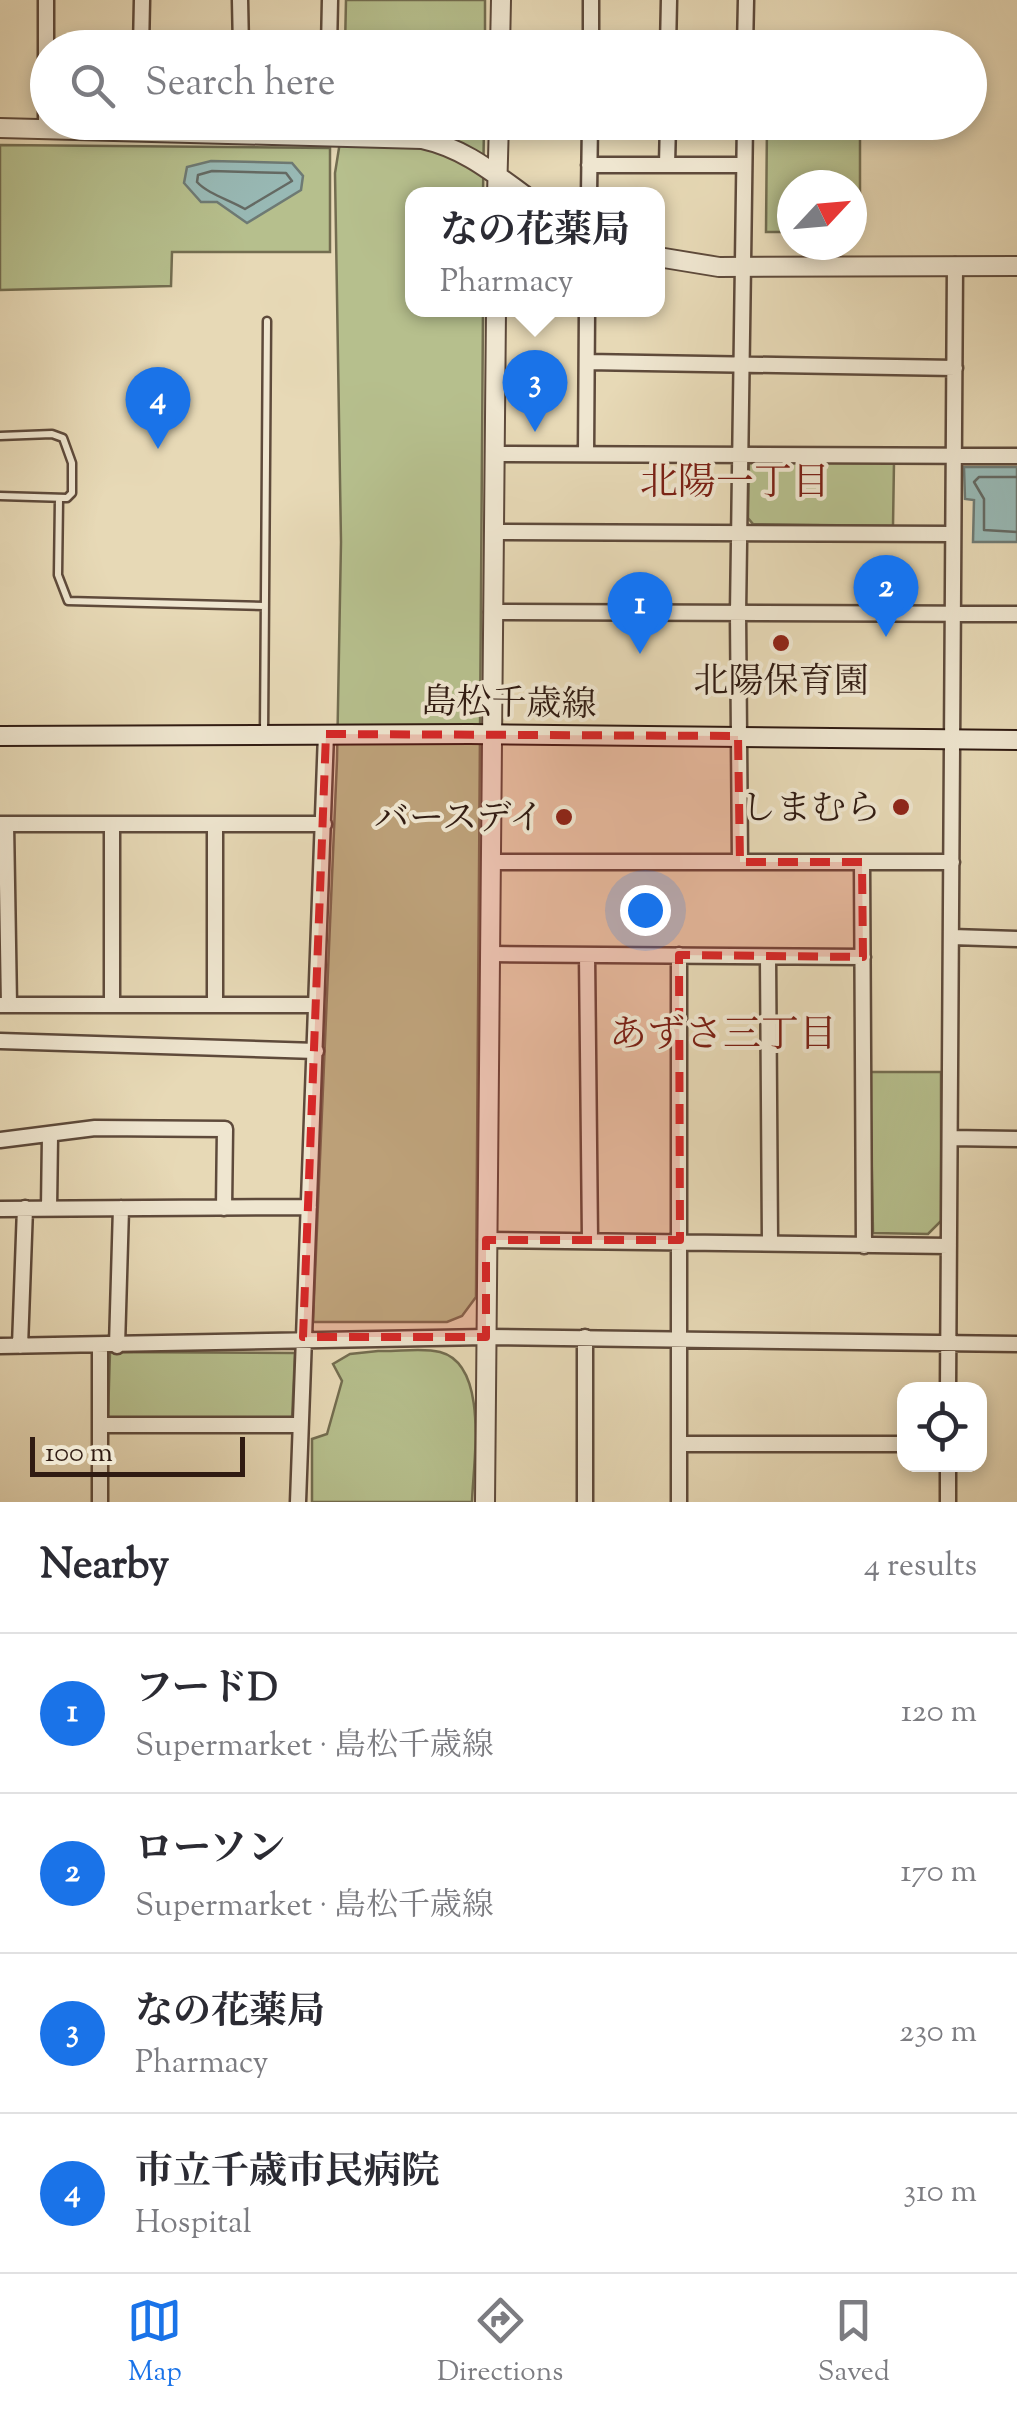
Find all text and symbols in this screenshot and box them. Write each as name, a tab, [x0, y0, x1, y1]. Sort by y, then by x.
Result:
search box	[30, 30, 987, 140]
icon: search	[65, 58, 120, 113]
text: Search here	[145, 58, 336, 112]
north arrow	[777, 170, 867, 260]
popup	[405, 187, 665, 317]
text: なの花薬局	[440, 206, 630, 260]
text: Pharmacy	[440, 260, 573, 306]
pin: 3	[502, 350, 568, 432]
pin: 4	[126, 366, 190, 449]
district label: 北陽一丁目	[640, 458, 830, 512]
pin: 2	[854, 554, 918, 637]
pin: 1	[608, 572, 672, 654]
marker: 北陽保育園	[770, 632, 792, 654]
place label: 北陽保育園	[693, 658, 869, 709]
street label: 島松千歳線	[421, 678, 597, 733]
place label: しまむら	[741, 785, 881, 836]
place label: バースデイ	[374, 795, 544, 846]
marker: しまむら	[890, 796, 912, 818]
marker: バースデイ	[553, 806, 575, 828]
your location	[620, 885, 671, 936]
district label: あずさ三丁目	[609, 1010, 837, 1064]
map controls	[897, 1382, 987, 1472]
button: locate	[897, 1382, 987, 1472]
scale bar	[30, 1432, 245, 1476]
text: 100 m	[45, 1434, 113, 1474]
text: Nearby	[40, 1537, 169, 1597]
text: 4 results	[864, 1544, 977, 1590]
text: フードD	[135, 1664, 278, 1718]
text: 1	[67, 1690, 78, 1736]
text: 120 m	[901, 1690, 977, 1736]
text: Supermarket · 島松千歳線	[135, 1724, 494, 1770]
text: ローソン	[135, 1824, 285, 1878]
text: 2	[65, 1850, 80, 1896]
text: 170 m	[900, 1850, 977, 1896]
text: Supermarket · 島松千歳線	[135, 1884, 494, 1930]
text: なの花薬局	[135, 1987, 325, 2041]
text: 3	[66, 2010, 79, 2056]
text: 230 m	[899, 2010, 977, 2056]
text: Pharmacy	[135, 2041, 268, 2087]
text: 市立千歳市民病院	[135, 2147, 439, 2201]
text: 4	[64, 2170, 81, 2216]
text: 310 m	[903, 2170, 977, 2216]
text: Hospital	[135, 2201, 252, 2247]
tab: Map	[127, 2293, 182, 2393]
tab: Directions	[437, 2293, 563, 2393]
tab: Saved	[818, 2293, 890, 2393]

